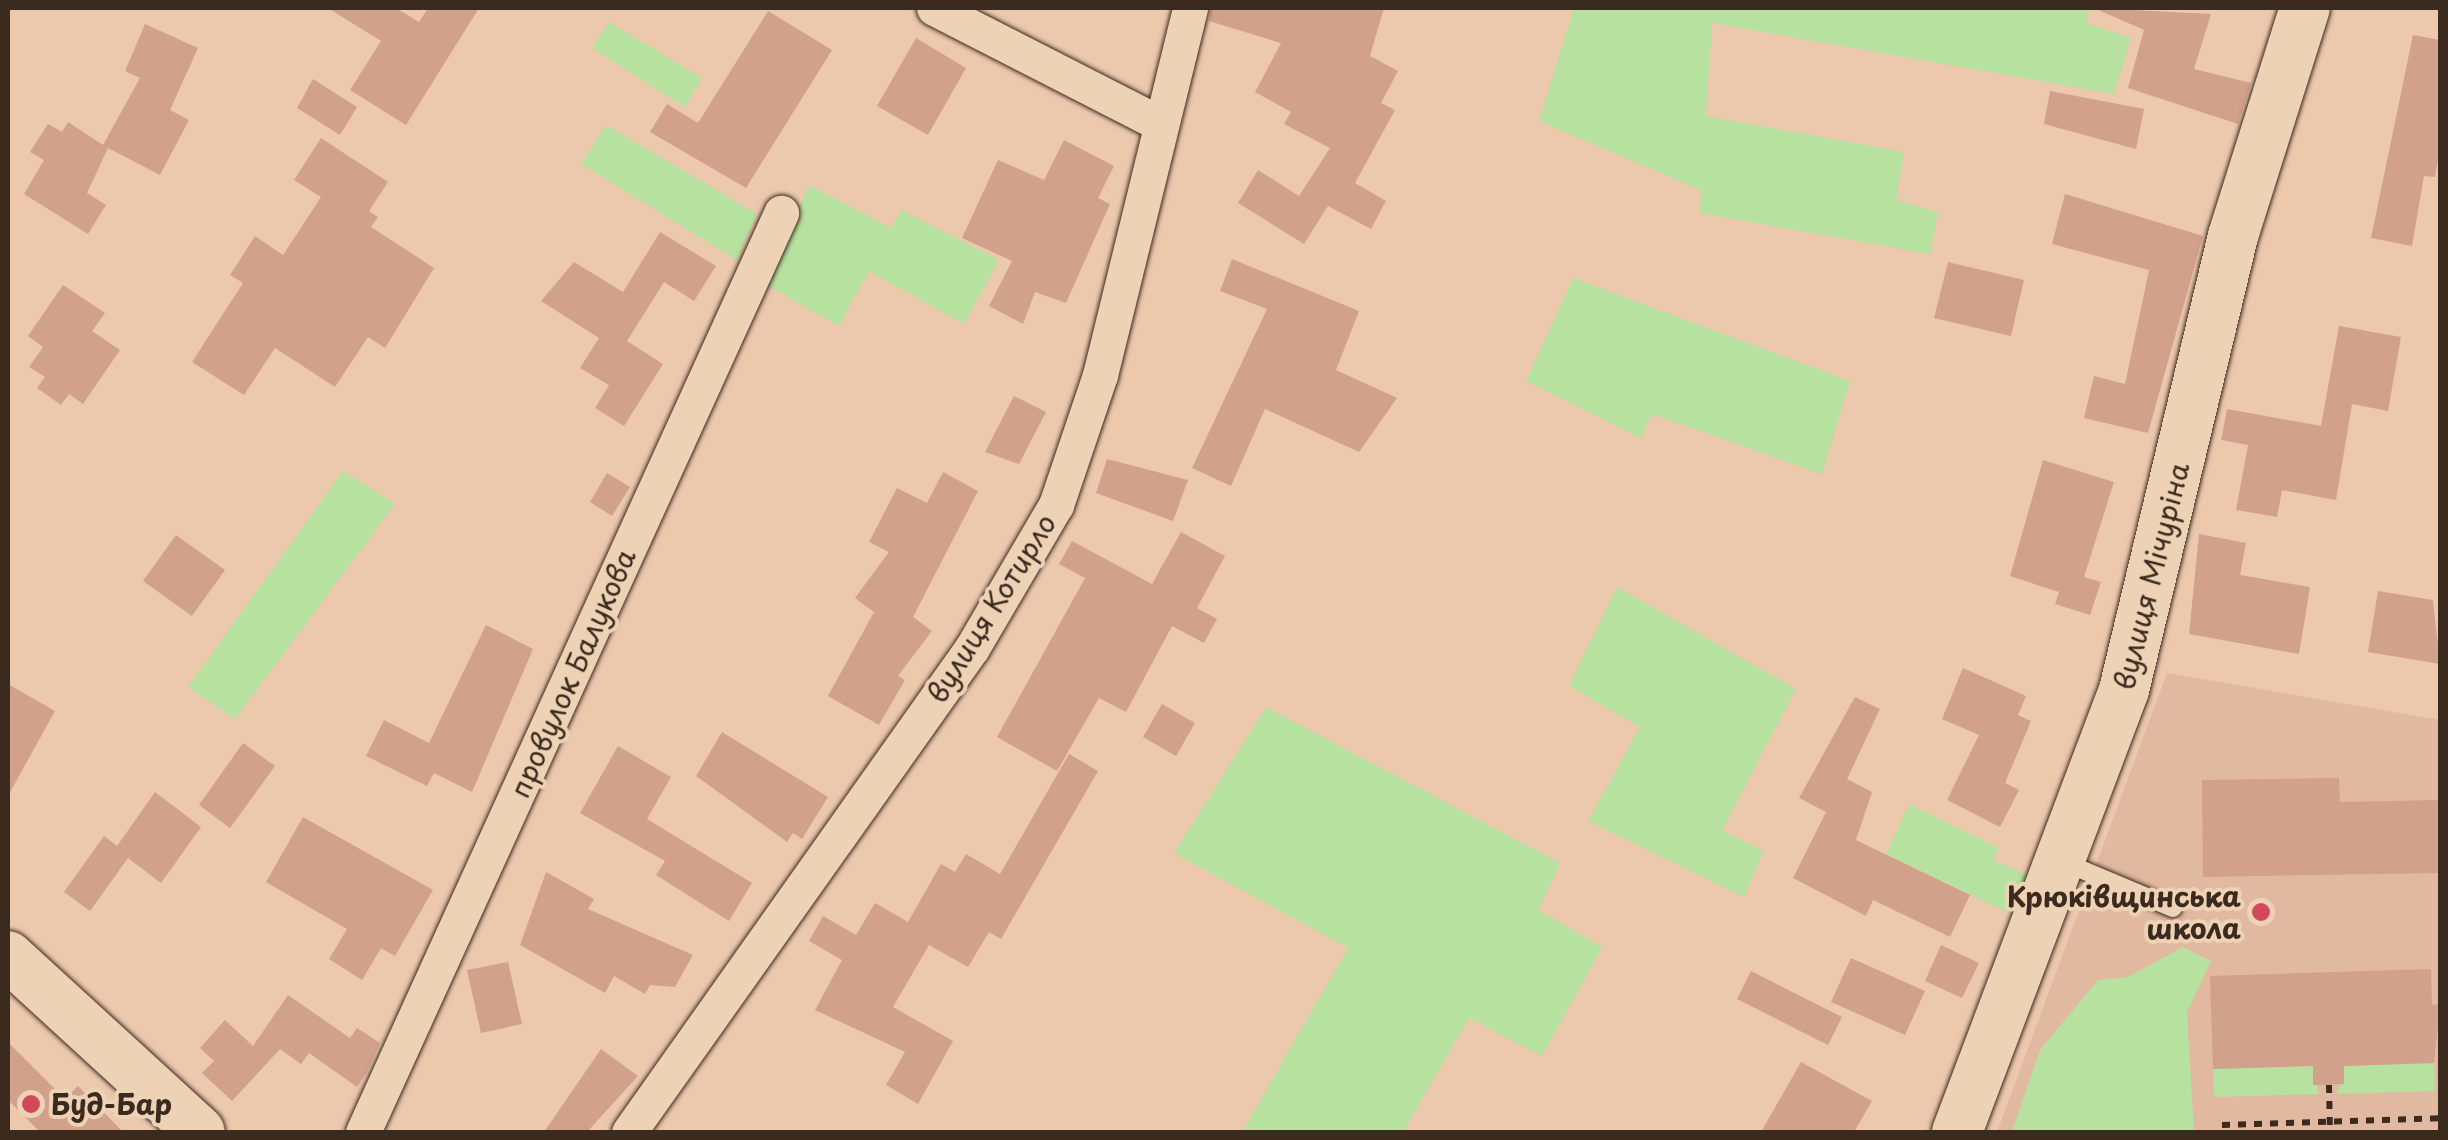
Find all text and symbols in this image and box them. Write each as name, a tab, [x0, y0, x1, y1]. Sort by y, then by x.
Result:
street label: вулиця Мічуріна	[2107, 459, 2195, 693]
street label: вулиця Котирло	[919, 507, 1063, 709]
street label: провулок Балукова	[502, 543, 642, 803]
place label: Крюківщинська школа	[2007, 879, 2241, 945]
marker: Крюківщинська школа	[2250, 901, 2272, 923]
place label: Буд-Бар	[51, 1087, 172, 1121]
marker: Буд-Бар	[20, 1093, 42, 1115]

